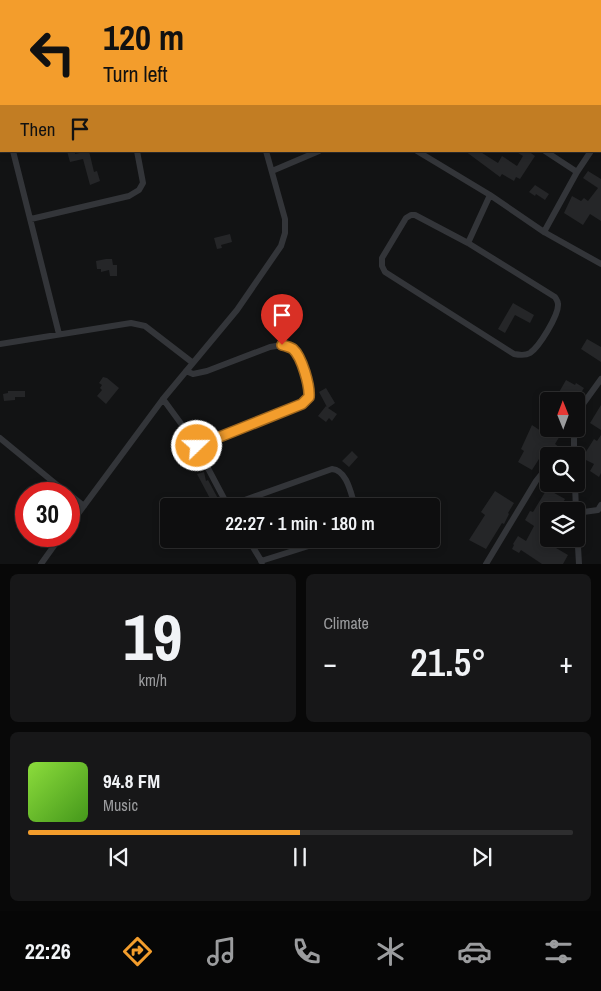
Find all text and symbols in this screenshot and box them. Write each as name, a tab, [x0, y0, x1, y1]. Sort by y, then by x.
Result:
text: 120 m	[103, 14, 184, 61]
icon: left	[20, 20, 85, 85]
text: Turn left	[103, 59, 168, 89]
icon: arrive	[66, 115, 94, 143]
text: Then	[20, 116, 56, 142]
pin	[261, 294, 303, 345]
icon: arrive	[268, 301, 296, 329]
north arrow	[540, 392, 585, 438]
map controls	[540, 392, 585, 547]
position arrow	[170, 419, 222, 471]
button: search	[540, 447, 585, 492]
speed limit sign: 30	[15, 482, 80, 547]
button: layers	[540, 502, 585, 547]
text: 22:27 · 1 min · 180 m	[225, 510, 375, 536]
text: 19	[123, 593, 182, 680]
text: Climate	[324, 612, 369, 634]
text: 21.5°	[410, 637, 486, 688]
text: −	[324, 644, 337, 682]
text: +	[560, 644, 573, 682]
text: km/h	[139, 669, 167, 691]
text: 94.8 FM	[103, 768, 160, 794]
text: Music	[103, 794, 138, 816]
icon: previous	[105, 843, 133, 871]
icon: pause	[286, 843, 314, 871]
icon: next	[468, 843, 496, 871]
icon: directions	[120, 934, 155, 969]
icon: music	[204, 934, 239, 969]
icon: phone	[289, 934, 324, 969]
icon: climate	[373, 934, 408, 969]
icon: car	[457, 934, 492, 969]
icon: filters	[541, 934, 576, 969]
text: 22:26	[25, 936, 71, 966]

